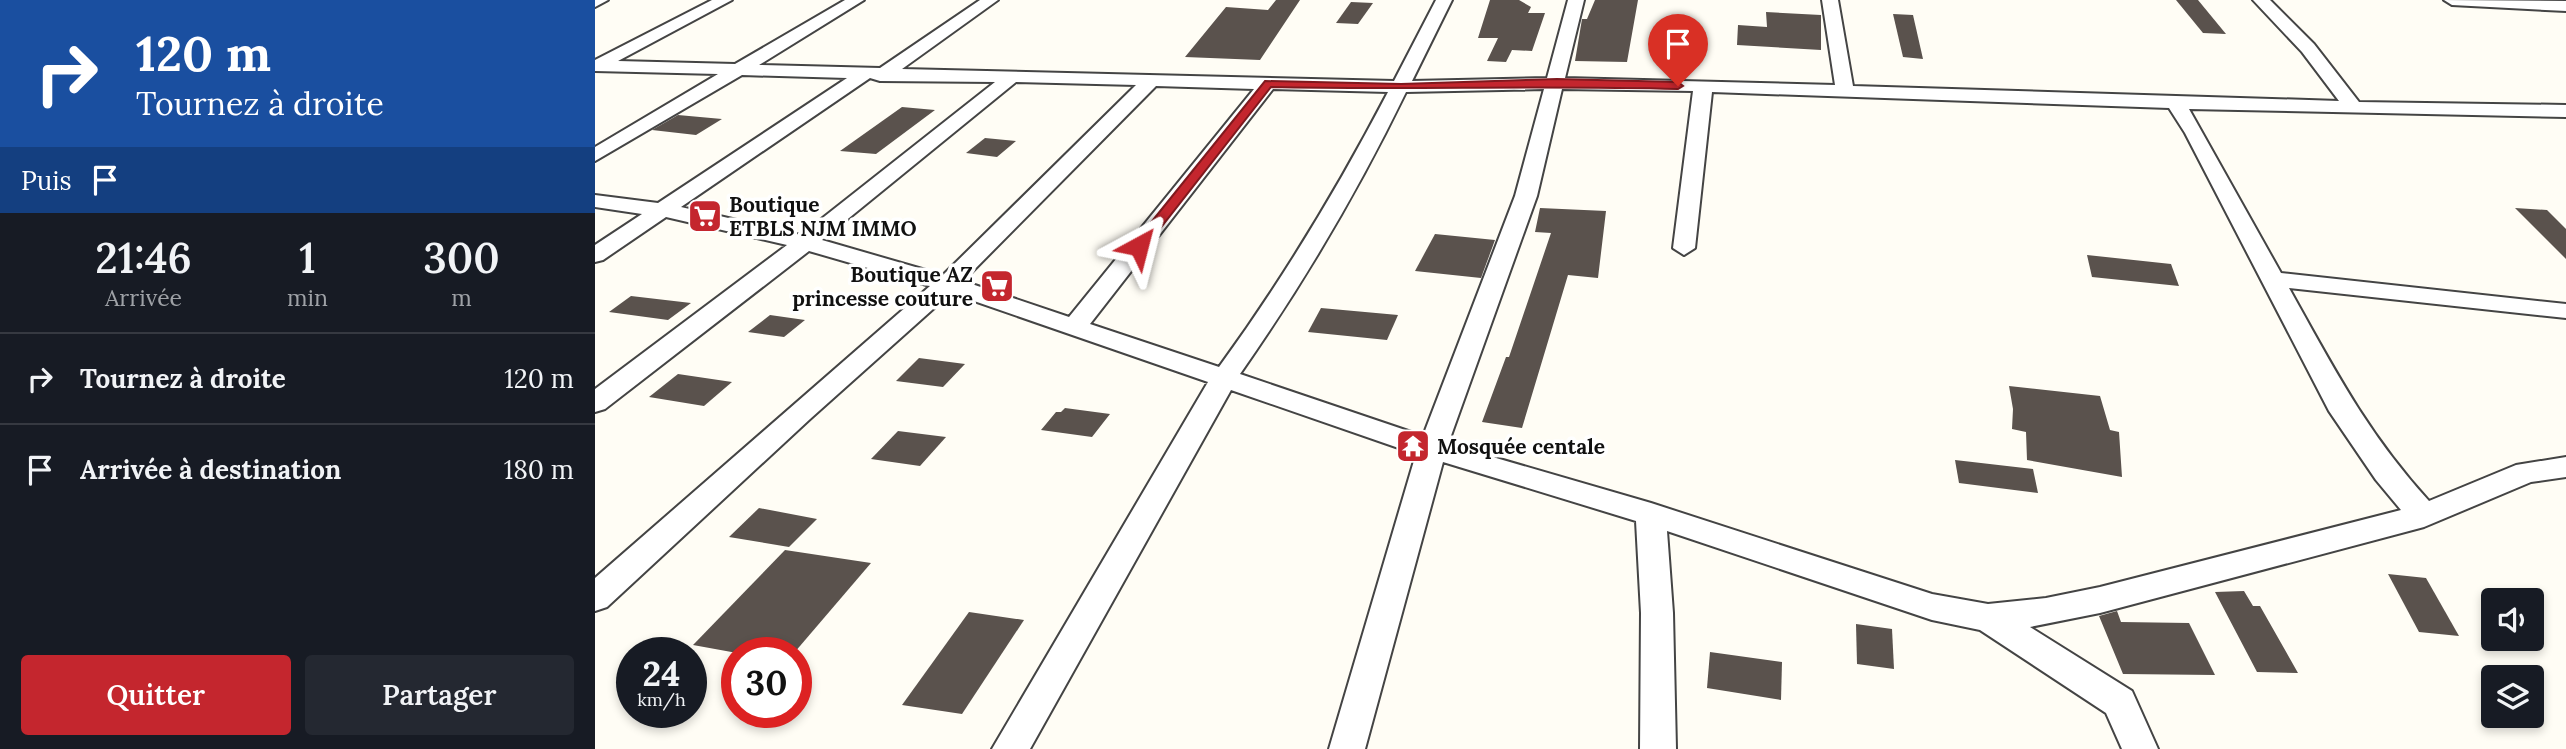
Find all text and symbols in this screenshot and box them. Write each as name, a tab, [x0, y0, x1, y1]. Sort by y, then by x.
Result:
pin	[1648, 14, 1708, 86]
text: 120 m	[136, 22, 271, 84]
icon: arrive	[1659, 25, 1697, 63]
icon: right	[21, 28, 112, 119]
text: Tournez à droite	[136, 83, 384, 124]
icon: arrive	[86, 161, 124, 199]
text: Puis	[21, 164, 72, 197]
place label: Boutique ETBLS NJM IMMO	[729, 191, 917, 242]
supermarket icon: Boutique ETBLS NJM IMMO	[686, 197, 724, 235]
position arrow	[1102, 209, 1176, 283]
text: 21:46	[95, 231, 192, 285]
text: 1	[299, 231, 316, 285]
text: 300	[423, 231, 500, 285]
place label: Boutique AZ princesse couture	[792, 261, 973, 312]
supermarket icon: Boutique AZ princesse couture	[978, 267, 1016, 305]
text: Arrivée	[105, 283, 182, 312]
text: min	[287, 283, 328, 312]
text: m	[451, 283, 472, 312]
icon: right	[21, 360, 59, 398]
text: Tournez à droite	[80, 362, 286, 395]
text: 120 m	[504, 362, 574, 395]
temple icon: Mosquée centale	[1394, 427, 1432, 465]
place label: Mosquée centale	[1437, 433, 1605, 460]
icon: arrive	[21, 451, 59, 489]
text: Arrivée à destination	[80, 453, 341, 486]
text: 180 m	[504, 453, 574, 486]
map controls	[2481, 588, 2544, 728]
button: sound	[2481, 588, 2544, 651]
speed limit sign: 30	[721, 637, 812, 728]
text: 24	[643, 651, 680, 696]
button: Quitter	[21, 655, 291, 735]
button: Partager	[305, 655, 574, 735]
button: layers	[2481, 665, 2544, 728]
text: km/h	[637, 688, 686, 711]

